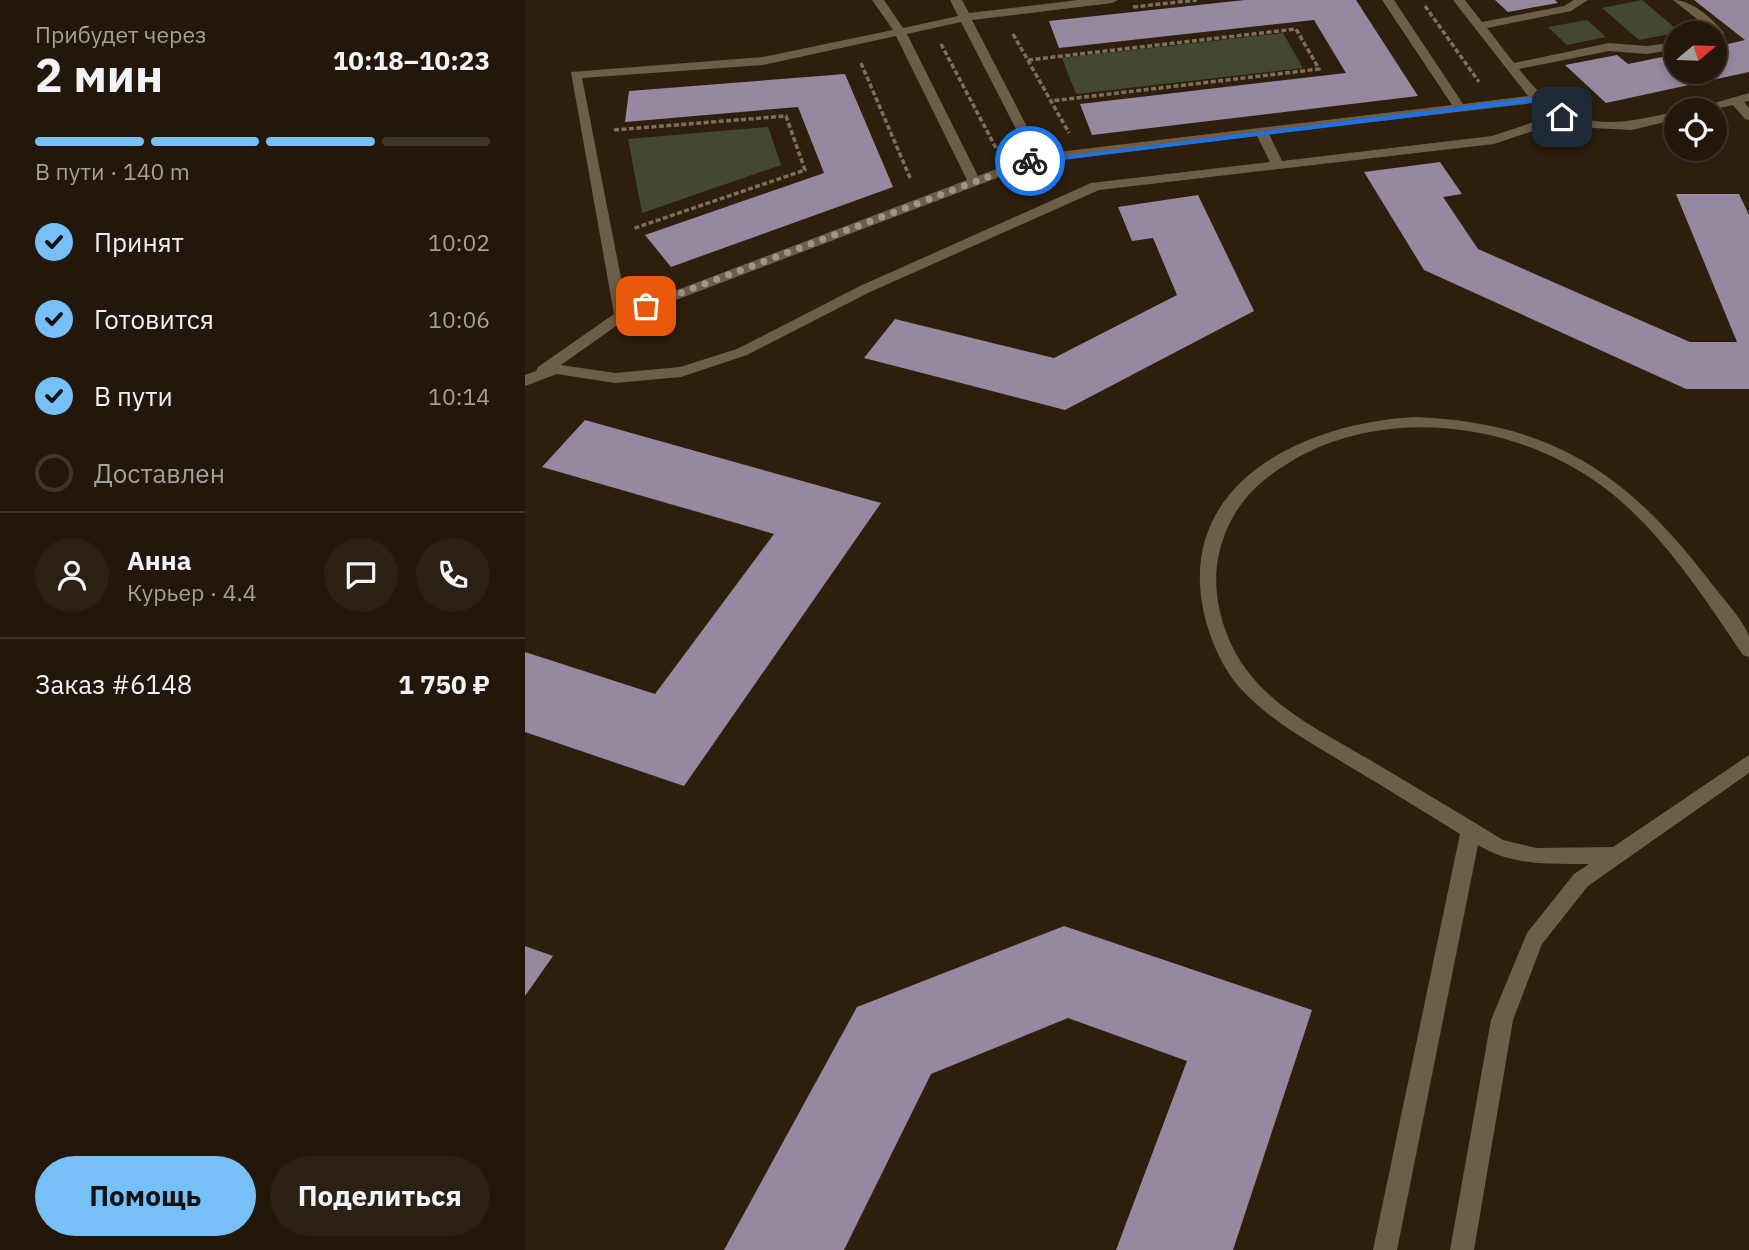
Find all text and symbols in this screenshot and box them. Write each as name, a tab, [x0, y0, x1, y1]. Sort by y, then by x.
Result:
text: Прибудет через	[35, 19, 207, 49]
north arrow	[1664, 21, 1727, 84]
map controls	[1664, 21, 1727, 161]
text: 10:18–10:23	[333, 43, 490, 77]
text: 2 мин	[35, 45, 163, 105]
pin	[1532, 87, 1592, 147]
icon: home	[1543, 98, 1581, 136]
button: locate	[1664, 98, 1727, 161]
courier	[995, 126, 1065, 196]
icon: bike	[1011, 142, 1049, 180]
text: В пути · 140 m	[35, 156, 190, 186]
icon: check	[35, 223, 73, 261]
text: Принят	[94, 225, 184, 259]
text: 10:02	[428, 227, 490, 257]
pin	[616, 276, 676, 336]
icon: bag	[627, 287, 665, 325]
icon: check	[35, 300, 73, 338]
text: Готовится	[94, 302, 214, 336]
text: 10:06	[428, 304, 490, 334]
icon: check	[35, 377, 73, 415]
text: В пути	[94, 379, 173, 413]
text: 10:14	[428, 381, 490, 411]
text: Доставлен	[94, 456, 225, 490]
button: person	[35, 538, 109, 612]
button: chat	[324, 538, 398, 612]
button: phone	[416, 538, 490, 612]
text: Анна	[127, 543, 191, 577]
text: Курьер · 4.4	[127, 577, 257, 607]
text: Заказ #6148	[35, 667, 192, 701]
text: 1 750 ₽	[398, 667, 490, 701]
button: Помощь	[35, 1156, 256, 1236]
button: Поделиться	[270, 1156, 490, 1236]

